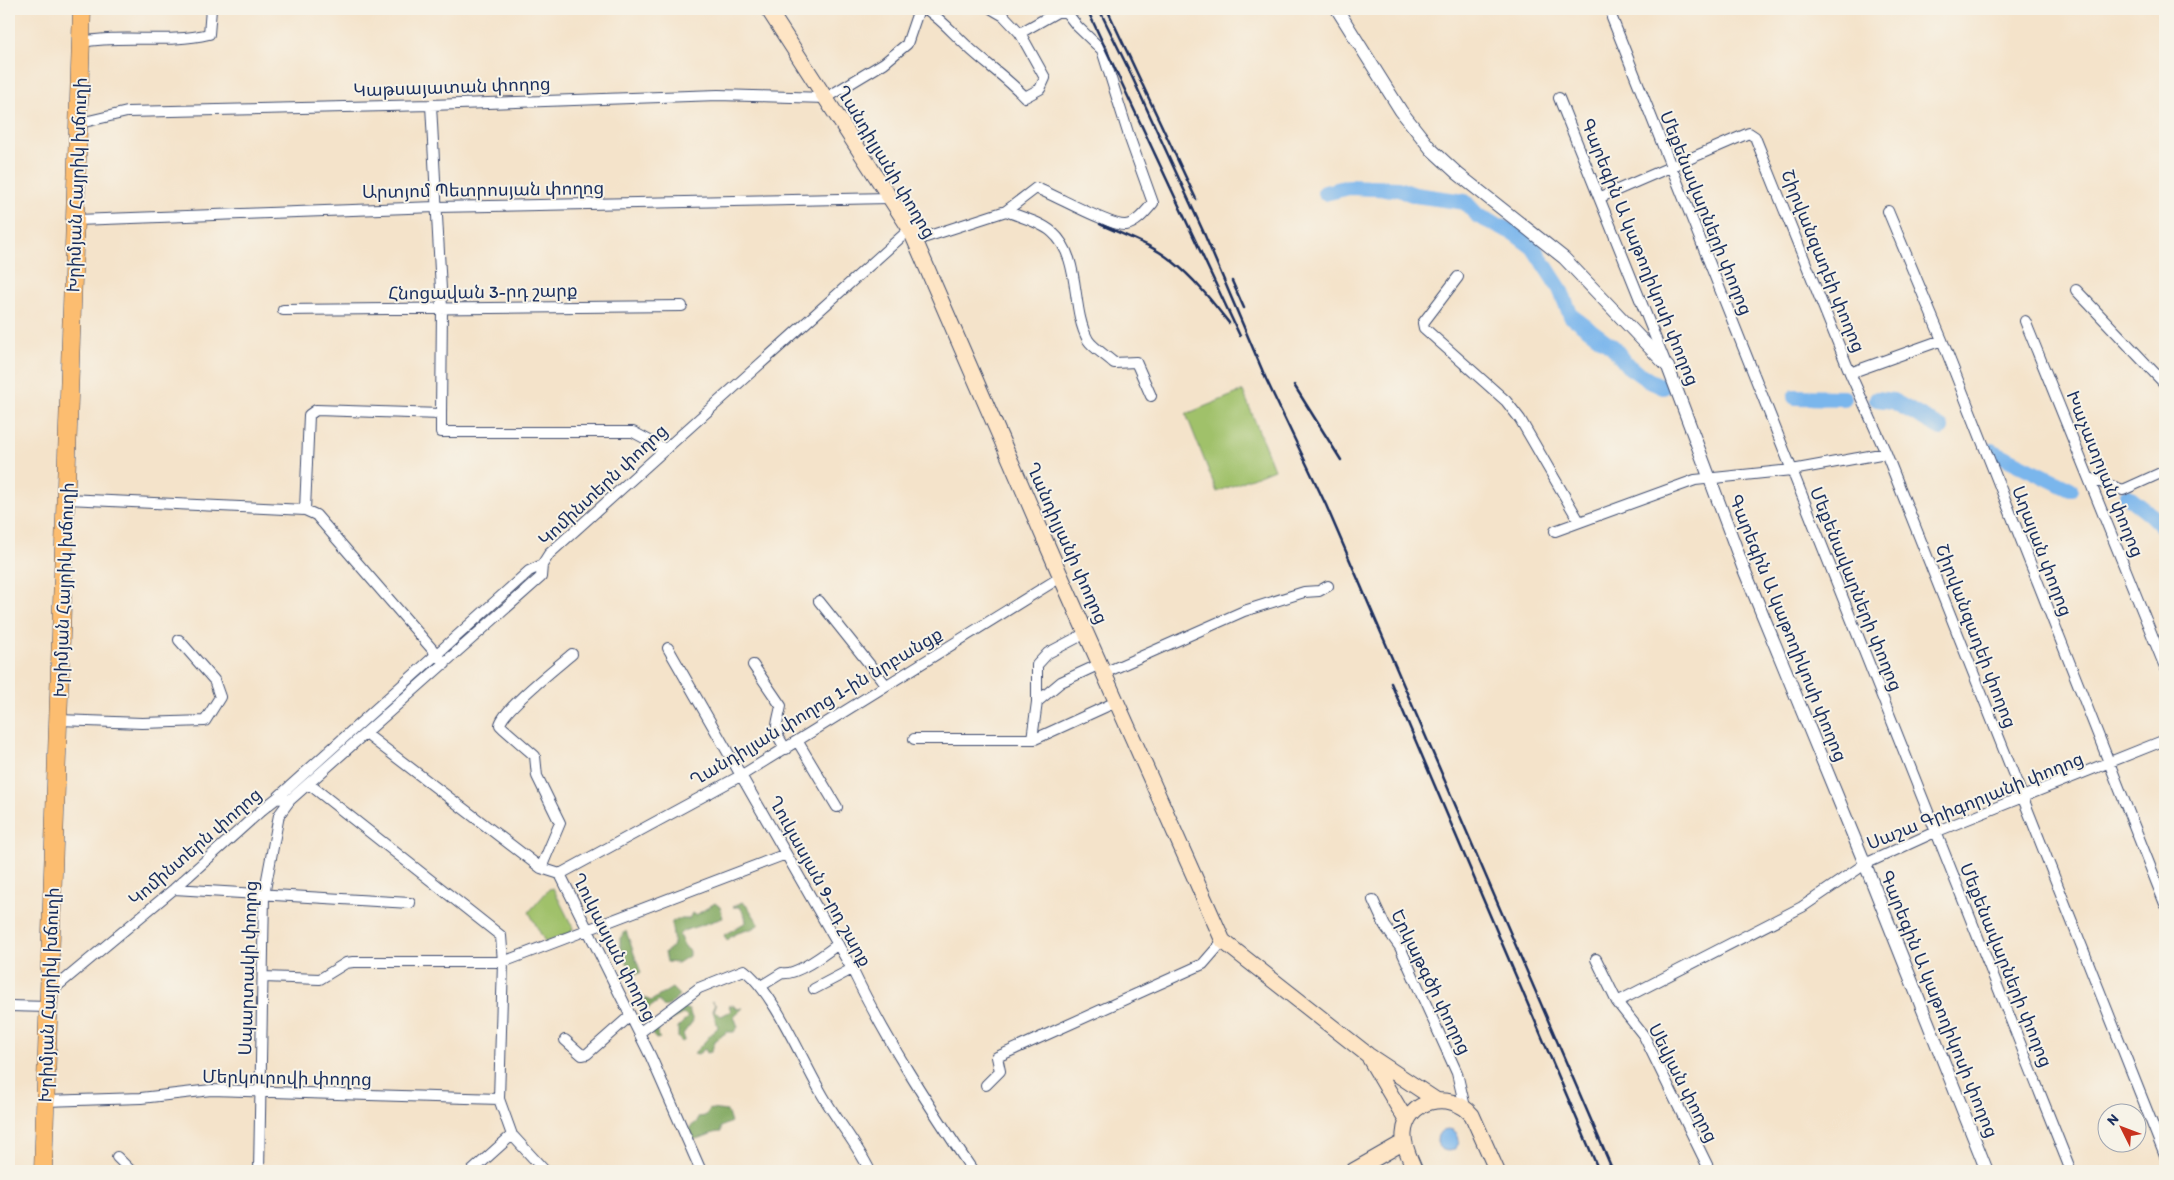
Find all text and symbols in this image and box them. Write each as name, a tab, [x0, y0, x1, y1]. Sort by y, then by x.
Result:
street label: Կաթսայատան փողոց	[353, 73, 551, 101]
street label: Խրիմյան Հայրիկ խճուղի	[62, 77, 92, 293]
street label: Ղանդիլյանի փողոց	[832, 81, 940, 243]
street label: Մեքենավարների փողոց	[1655, 108, 1757, 318]
street label: Գարեգին Ա կաթողիկոսի փողոց	[1576, 115, 1704, 389]
street label: Շիրվանզադեի փողոց	[1776, 166, 1870, 356]
street label: Արտյոմ Պետրոսյան փողոց	[362, 177, 604, 203]
street label: Հնոցավան 3-րդ շարք	[388, 279, 578, 305]
street label: Խաչատրյան փողոց	[2062, 388, 2148, 560]
street label: Կոմինտերն փողոց	[534, 419, 672, 551]
street label: Ղանդիլյանի փողոց	[1021, 459, 1113, 627]
street label: Խրիմյան Հայրիկ խճուղի	[49, 482, 79, 698]
street label: Աղայան փողոց	[2007, 483, 2077, 619]
street label: Մեքենավարների փողոց	[1805, 484, 1907, 694]
street label: Գարեգին Ա կաթողիկոսի փողոց	[1724, 491, 1852, 765]
street label: Շիրվանզադեի փողոց	[1931, 541, 2021, 731]
street label: Ղանդիլյան փողոց 1-ին նրբանցք	[686, 623, 946, 791]
street label: Սաշա Գրիգորյանի փողոց	[1863, 747, 2087, 855]
street label: Կոմինտերն փողոց	[124, 783, 266, 911]
street label: Ղուկասյան 9-րդ շարք	[764, 791, 876, 971]
street label: Մեքենավարների փողոց	[1955, 860, 2057, 1070]
street label: Գարեգին Ա կաթողիկոսի փողոց	[1875, 867, 2003, 1141]
street label: Ղուկասյան փողոց	[567, 869, 661, 1025]
street label: Սպարտակի փողոց	[234, 880, 262, 1056]
street label: Խրիմյան Հայրիկ խճուղի	[34, 887, 64, 1103]
street label: Երկաթգծի փողոց	[1386, 906, 1476, 1058]
street label: Սեվյան փողոց	[1644, 1020, 1722, 1146]
street label: Մերկուրովի փողոց	[202, 1066, 372, 1090]
north arrow	[2096, 1102, 2146, 1152]
text: N	[2103, 1110, 2122, 1129]

